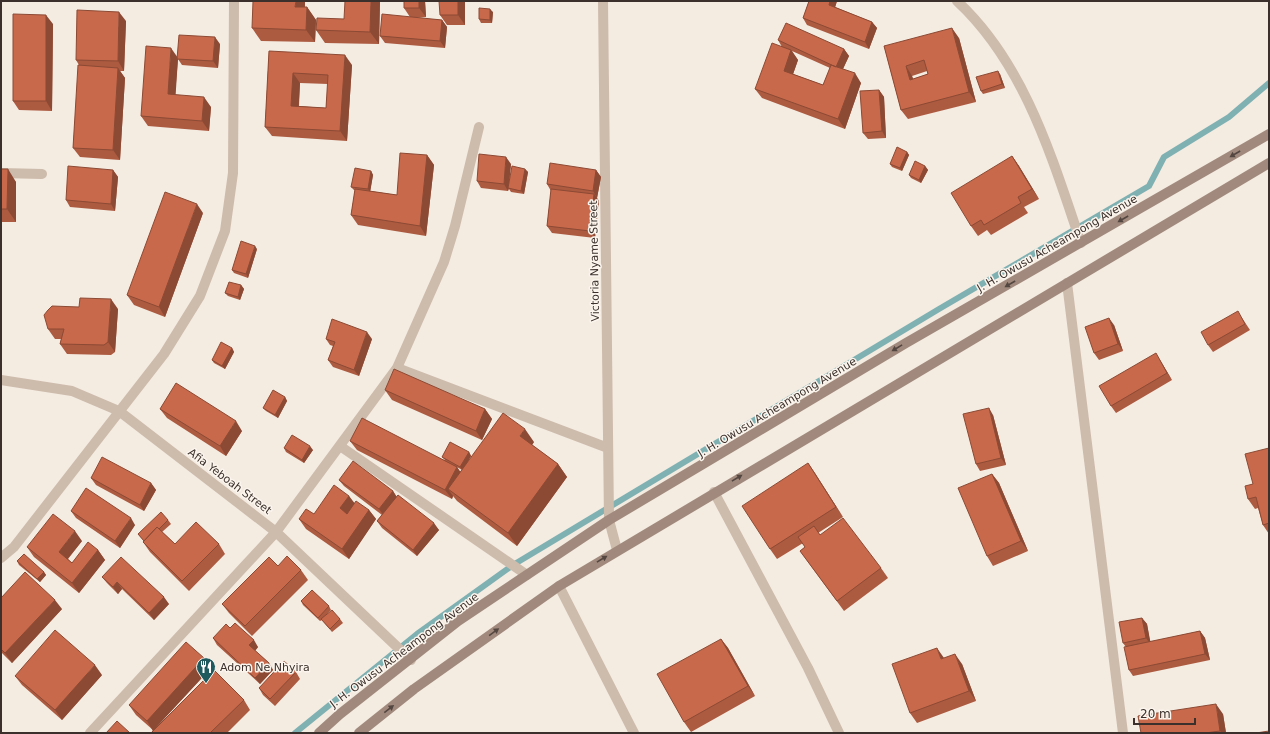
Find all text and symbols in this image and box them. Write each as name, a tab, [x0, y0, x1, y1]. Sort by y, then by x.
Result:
one-way arrow	[1229, 150, 1241, 157]
street label: J. H. Owusu Acheampong Avenue	[974, 192, 1140, 295]
street label: Victoria Nyame Street	[587, 200, 602, 322]
one-way arrow	[1117, 215, 1129, 222]
one-way arrow	[1004, 280, 1016, 287]
one-way arrow	[891, 345, 903, 352]
street label: J. H. Owusu Acheampong Avenue	[695, 355, 859, 461]
street label: Afia Yeboah Street	[185, 446, 275, 517]
one-way arrow	[732, 474, 742, 482]
one-way arrow	[596, 556, 608, 563]
street label: J. H. Owusu Acheampong Avenue	[327, 590, 481, 711]
one-way arrow	[489, 628, 499, 636]
restaurant icon: Adom Ne Nhyira	[195, 656, 217, 684]
place label: Adom Ne Nhyira	[220, 661, 310, 674]
scale bar	[1134, 700, 1195, 726]
one-way arrow	[384, 704, 395, 713]
text: 20 m	[1140, 707, 1171, 721]

